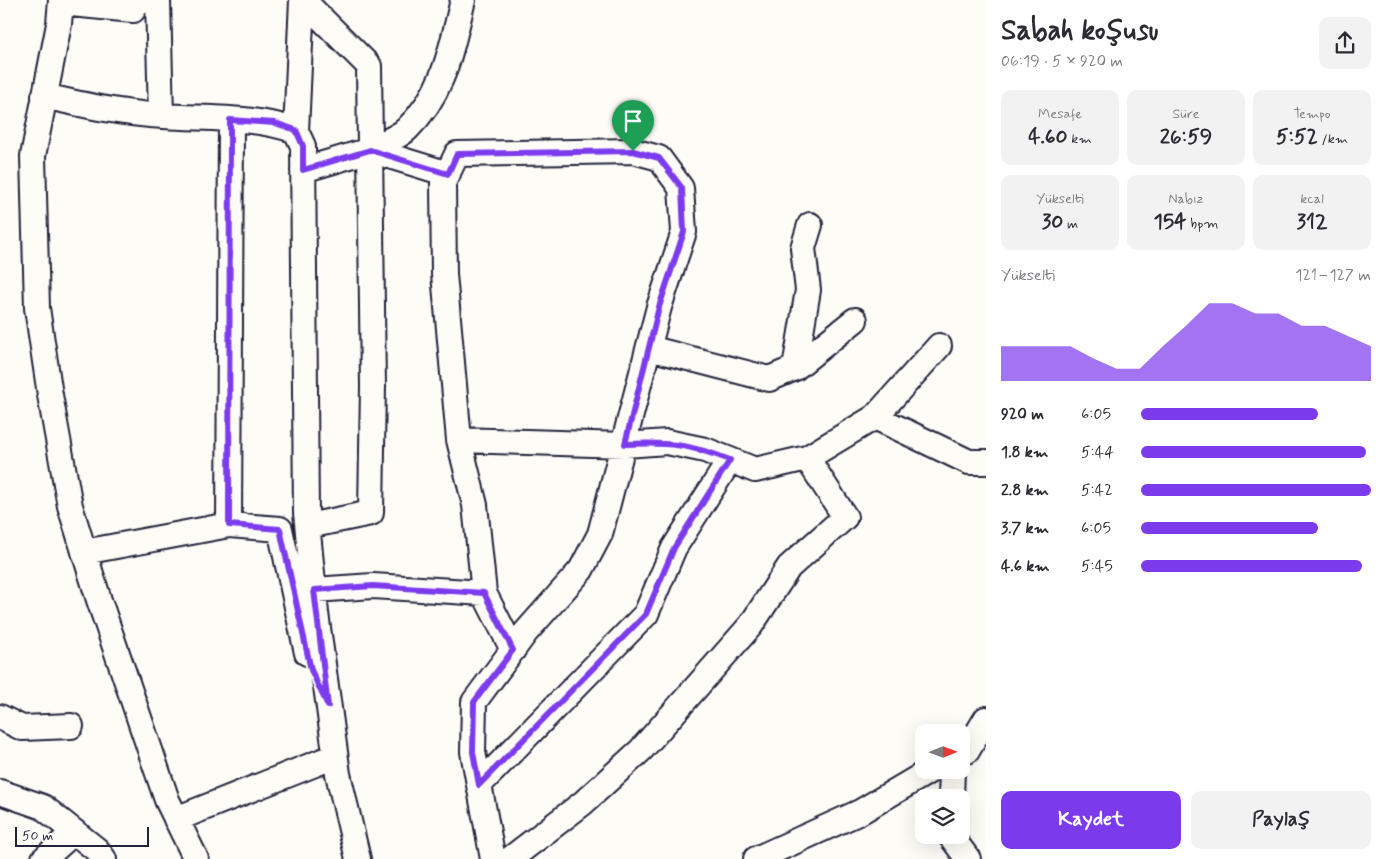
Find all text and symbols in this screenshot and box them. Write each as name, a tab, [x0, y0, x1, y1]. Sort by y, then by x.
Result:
text: Sabah koşusu	[1001, 13, 1159, 50]
button: share	[1319, 17, 1371, 69]
text: 06:19 · 5 × 920 m	[1001, 51, 1123, 72]
pin	[612, 100, 654, 151]
text: Mesafe	[1038, 105, 1082, 123]
text: Süre	[1173, 105, 1199, 123]
text: Tempo	[1293, 105, 1331, 123]
icon: arrive	[619, 107, 647, 135]
text: 4.60	[1028, 123, 1068, 151]
text: 26:59	[1160, 123, 1212, 151]
text: 5:52	[1276, 123, 1318, 151]
text: km	[1068, 130, 1092, 148]
text: /km	[1318, 130, 1348, 148]
text: Yükselti	[1036, 190, 1084, 208]
text: Nabız	[1168, 190, 1204, 208]
text: kcal	[1300, 190, 1324, 208]
text: 30	[1042, 208, 1063, 236]
text: 154	[1154, 208, 1186, 236]
text: 312	[1296, 208, 1328, 236]
text: m	[1063, 215, 1078, 233]
text: bpm	[1186, 215, 1218, 233]
text: Yükselti	[1001, 265, 1055, 286]
text: 121–127 m	[1295, 265, 1371, 286]
text: 920 m	[1001, 404, 1044, 425]
text: 6:05	[1081, 404, 1111, 425]
text: 1.8 km	[1001, 442, 1048, 463]
text: 5:44	[1081, 442, 1114, 463]
text: 2.8 km	[1001, 480, 1049, 501]
text: 5:42	[1081, 480, 1113, 501]
text: 3.7 km	[1001, 518, 1049, 539]
text: 6:05	[1081, 518, 1111, 539]
text: 4.6 km	[1001, 556, 1050, 577]
text: 5:45	[1081, 556, 1113, 577]
north arrow	[915, 724, 970, 779]
map controls	[915, 724, 970, 844]
button: layers	[915, 789, 970, 844]
button: Kaydet	[1001, 791, 1181, 849]
button: Paylaş	[1191, 791, 1371, 849]
scale bar	[15, 824, 149, 847]
text: 50 m	[22, 827, 53, 845]

